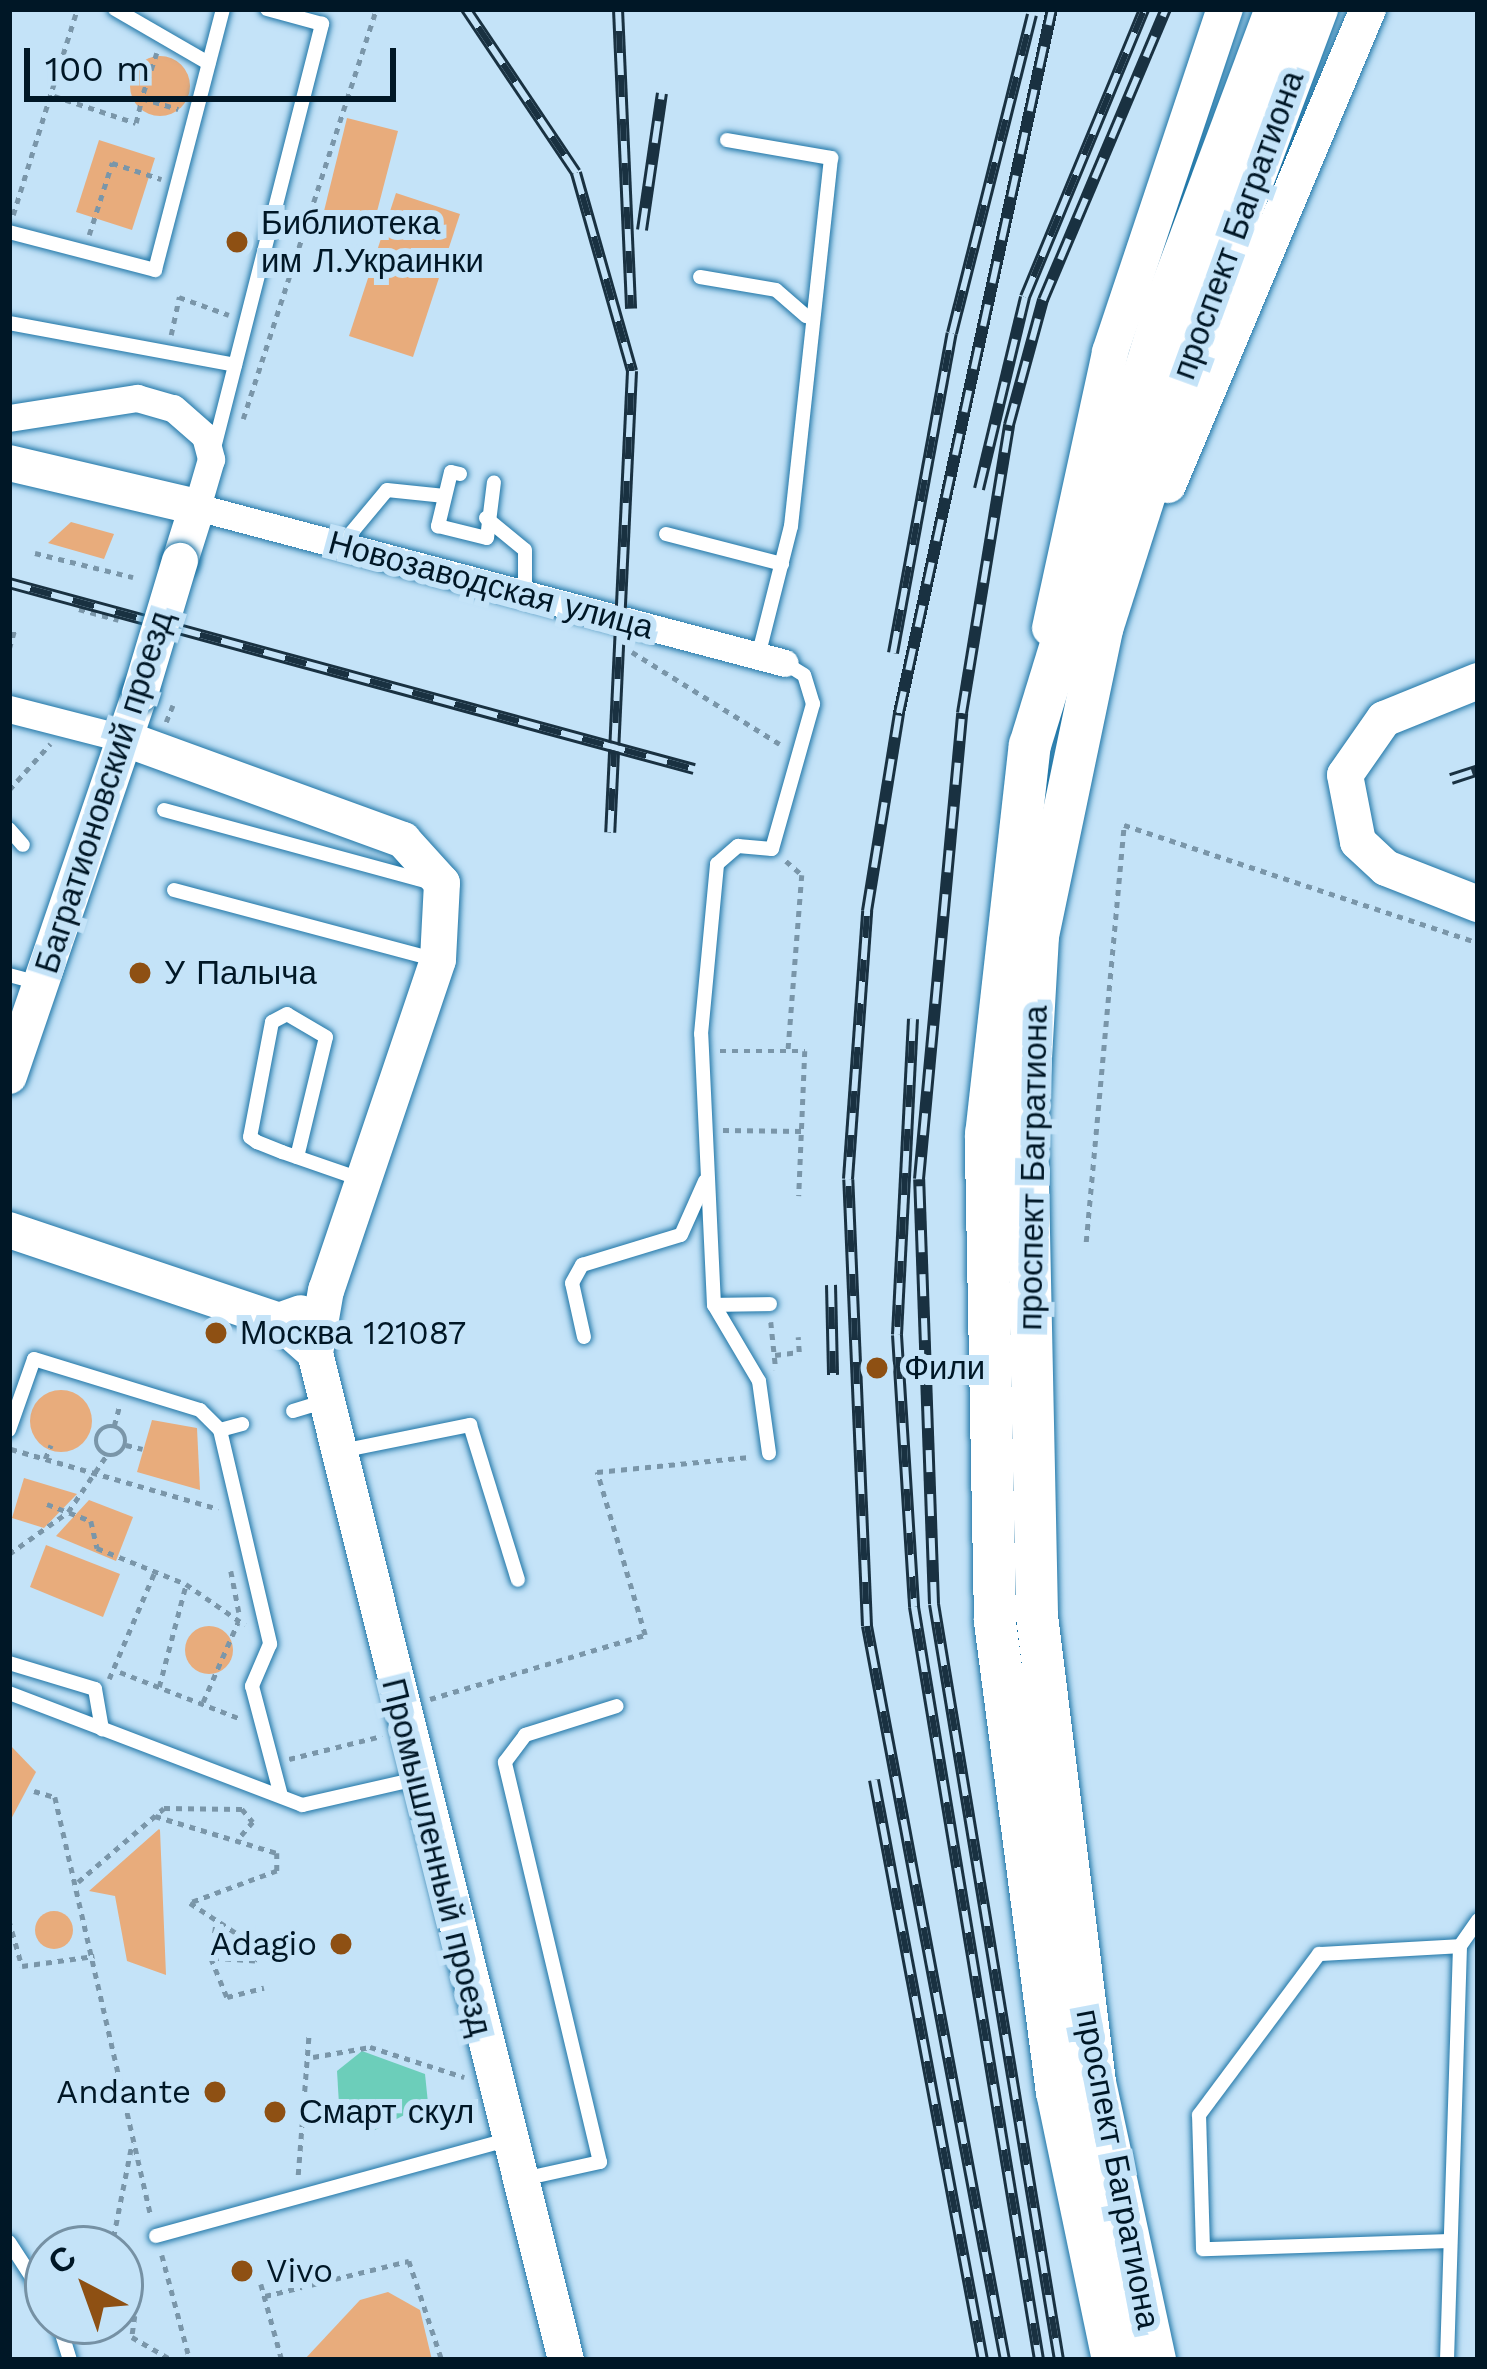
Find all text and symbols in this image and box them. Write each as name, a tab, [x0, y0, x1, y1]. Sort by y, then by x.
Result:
scale bar	[30, 24, 402, 98]
text: 100 m	[45, 48, 150, 90]
street label: проспект Багратиона	[1164, 66, 1312, 384]
place label: Библиотека им Л.Украинки	[261, 203, 484, 281]
marker: Библиотека им Л.Украинки	[224, 229, 250, 255]
street label: Новозаводская улица	[324, 523, 658, 647]
street label: Багратионовский проезд	[27, 606, 181, 978]
place label: У Палыча	[164, 953, 317, 993]
marker: У Палыча	[127, 960, 153, 986]
street label: проспект Багратиона	[1010, 1005, 1056, 1331]
place label: Москва 121087	[240, 1313, 467, 1353]
marker: Москва 121087	[203, 1320, 229, 1346]
place label: Фили	[904, 1348, 985, 1388]
marker: Фили	[861, 1352, 893, 1384]
street label: Промышленный проезд	[373, 1674, 501, 2040]
place label: Adagio	[210, 1924, 317, 1964]
marker: Adagio	[328, 1931, 354, 1957]
street label: проспект Багратиона	[1068, 2006, 1168, 2332]
place label: Andante	[56, 2072, 191, 2112]
marker: Andante	[202, 2079, 228, 2105]
place label: Смарт скул	[299, 2092, 474, 2132]
marker: Смарт скул	[262, 2099, 288, 2125]
north arrow	[24, 2225, 144, 2345]
text: С	[40, 2237, 84, 2282]
place label: Vivo	[266, 2251, 333, 2291]
marker: Vivo	[229, 2258, 255, 2284]

